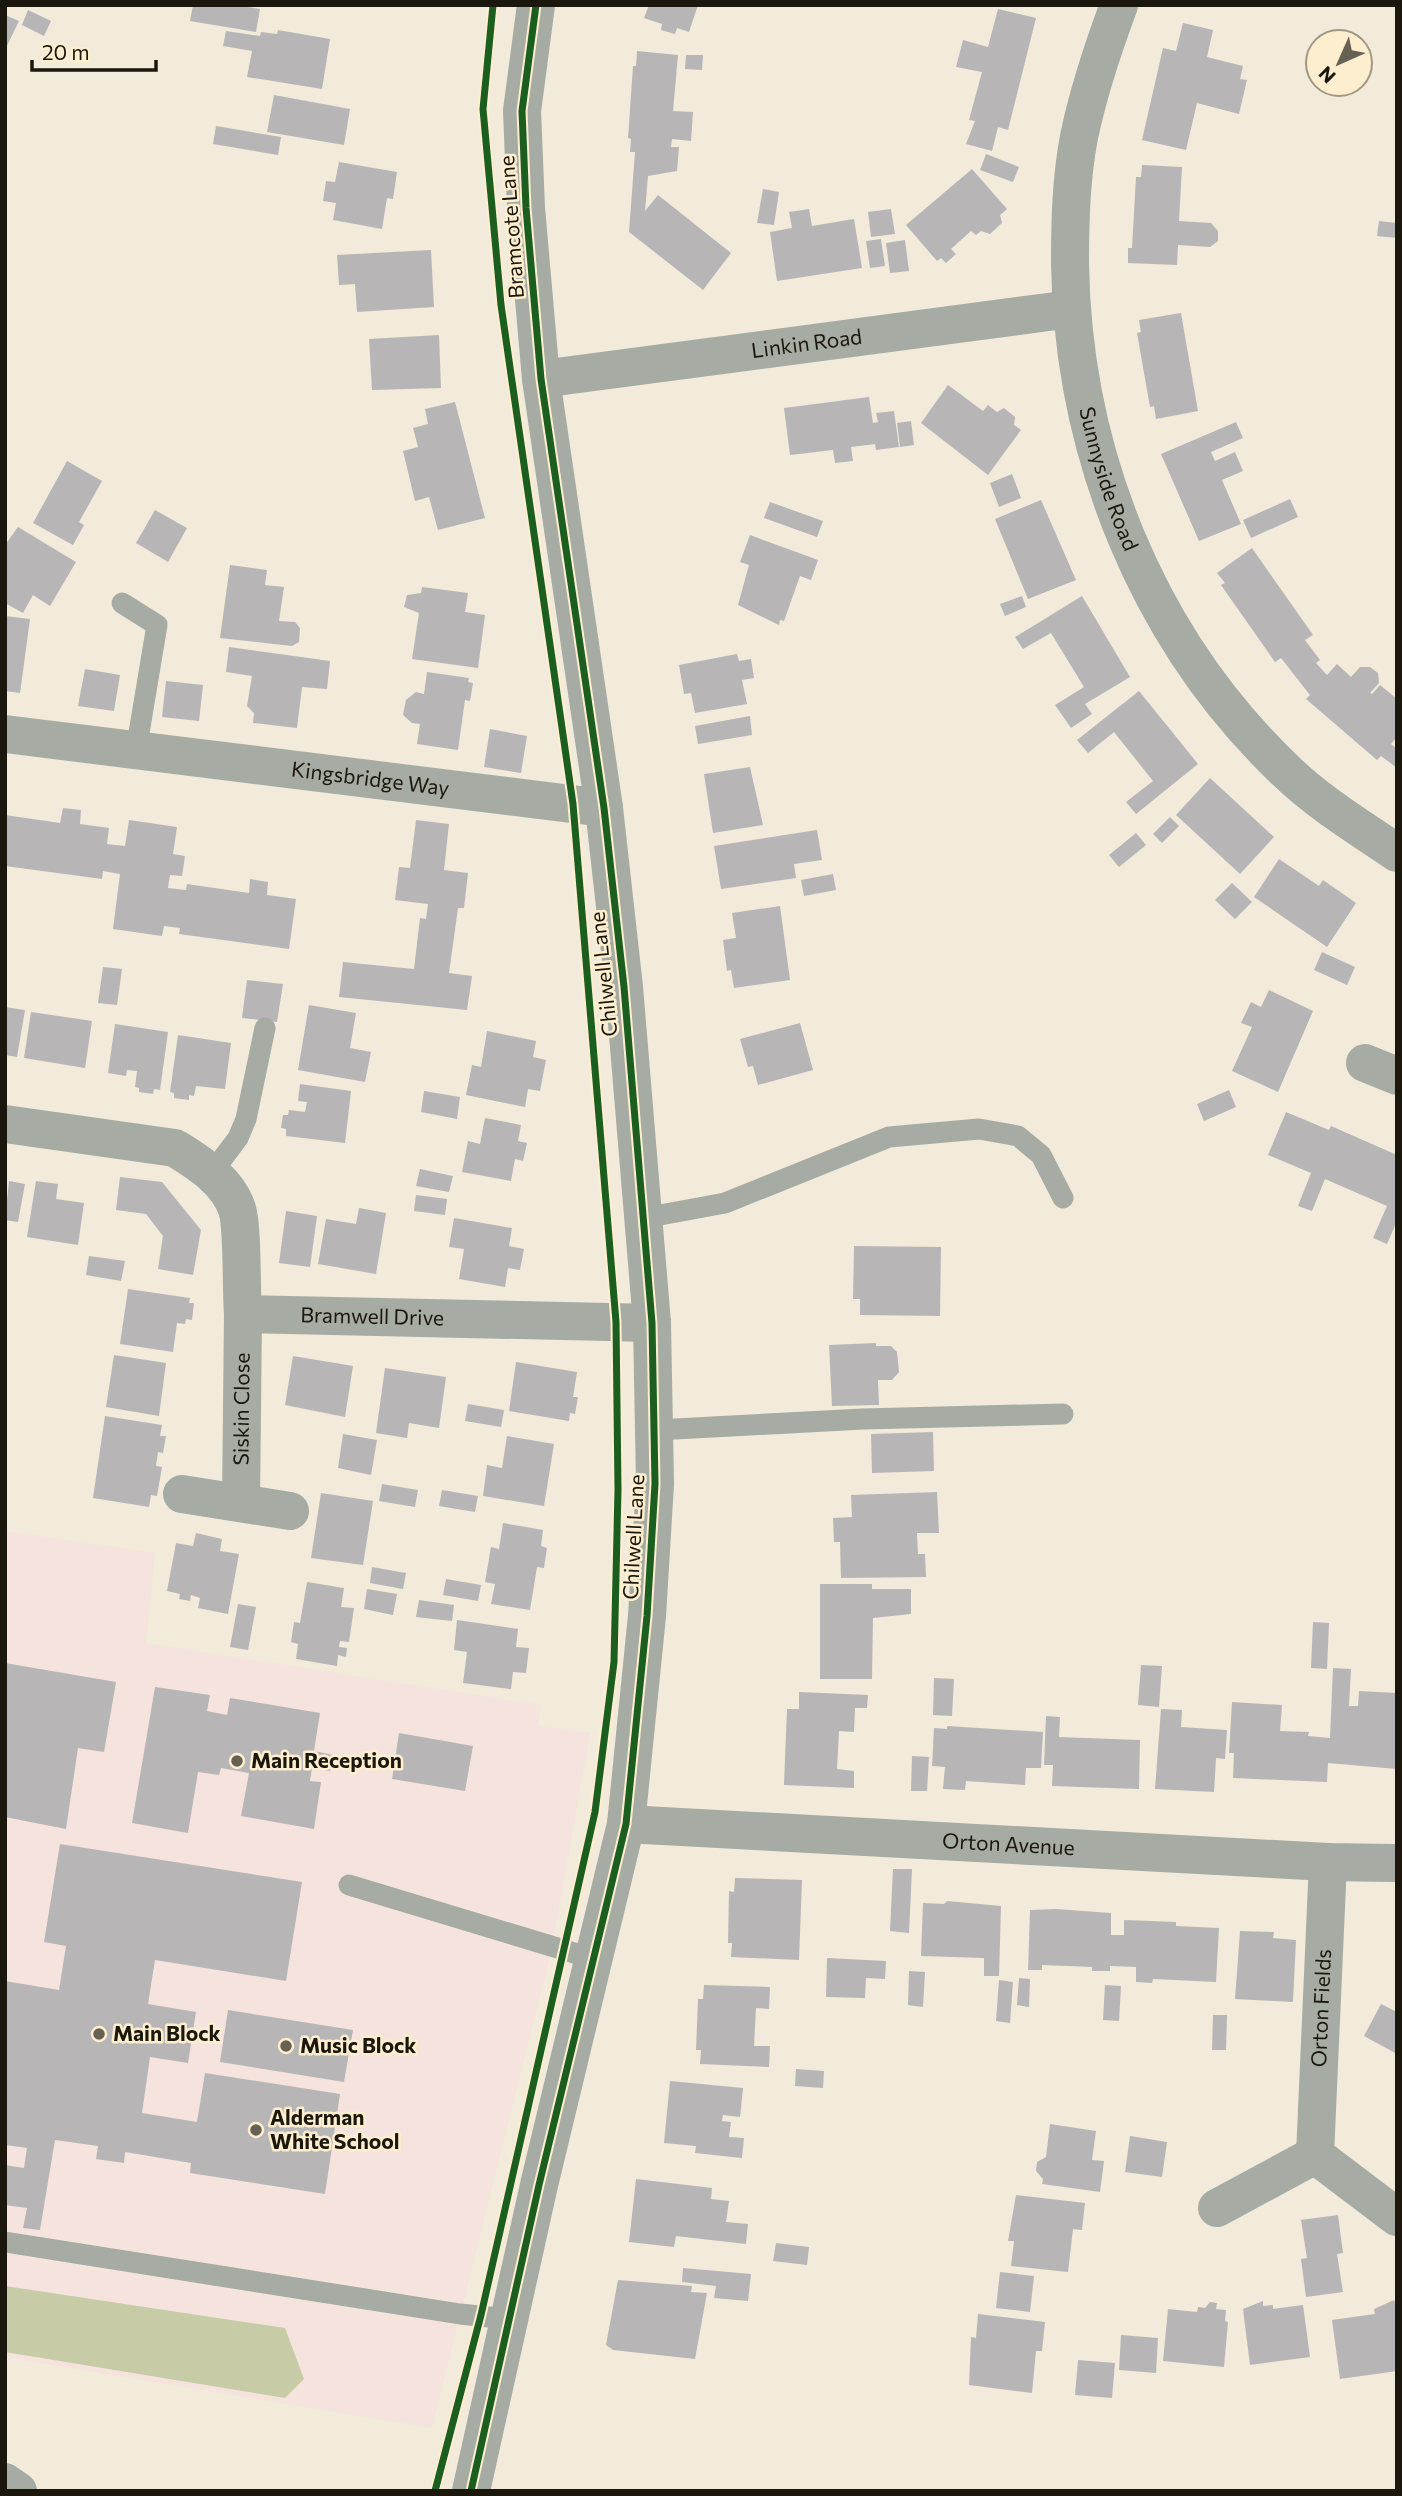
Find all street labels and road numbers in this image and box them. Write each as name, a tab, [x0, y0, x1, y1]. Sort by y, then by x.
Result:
street label: Bramcote Lane	[493, 155, 528, 300]
street label: Linkin Road	[750, 323, 863, 362]
street label: Sunnyside Road	[1075, 404, 1145, 554]
street label: Kingsbridge Way	[290, 755, 451, 800]
street label: Chilwell Lane	[584, 910, 621, 1038]
street label: Bramwell Drive	[300, 1301, 444, 1329]
street label: Siskin Close	[227, 1352, 254, 1466]
street label: Chilwell Lane	[617, 1474, 648, 1600]
street label: Orton Avenue	[942, 1827, 1075, 1859]
street label: Orton Fields	[1305, 1948, 1335, 2068]

